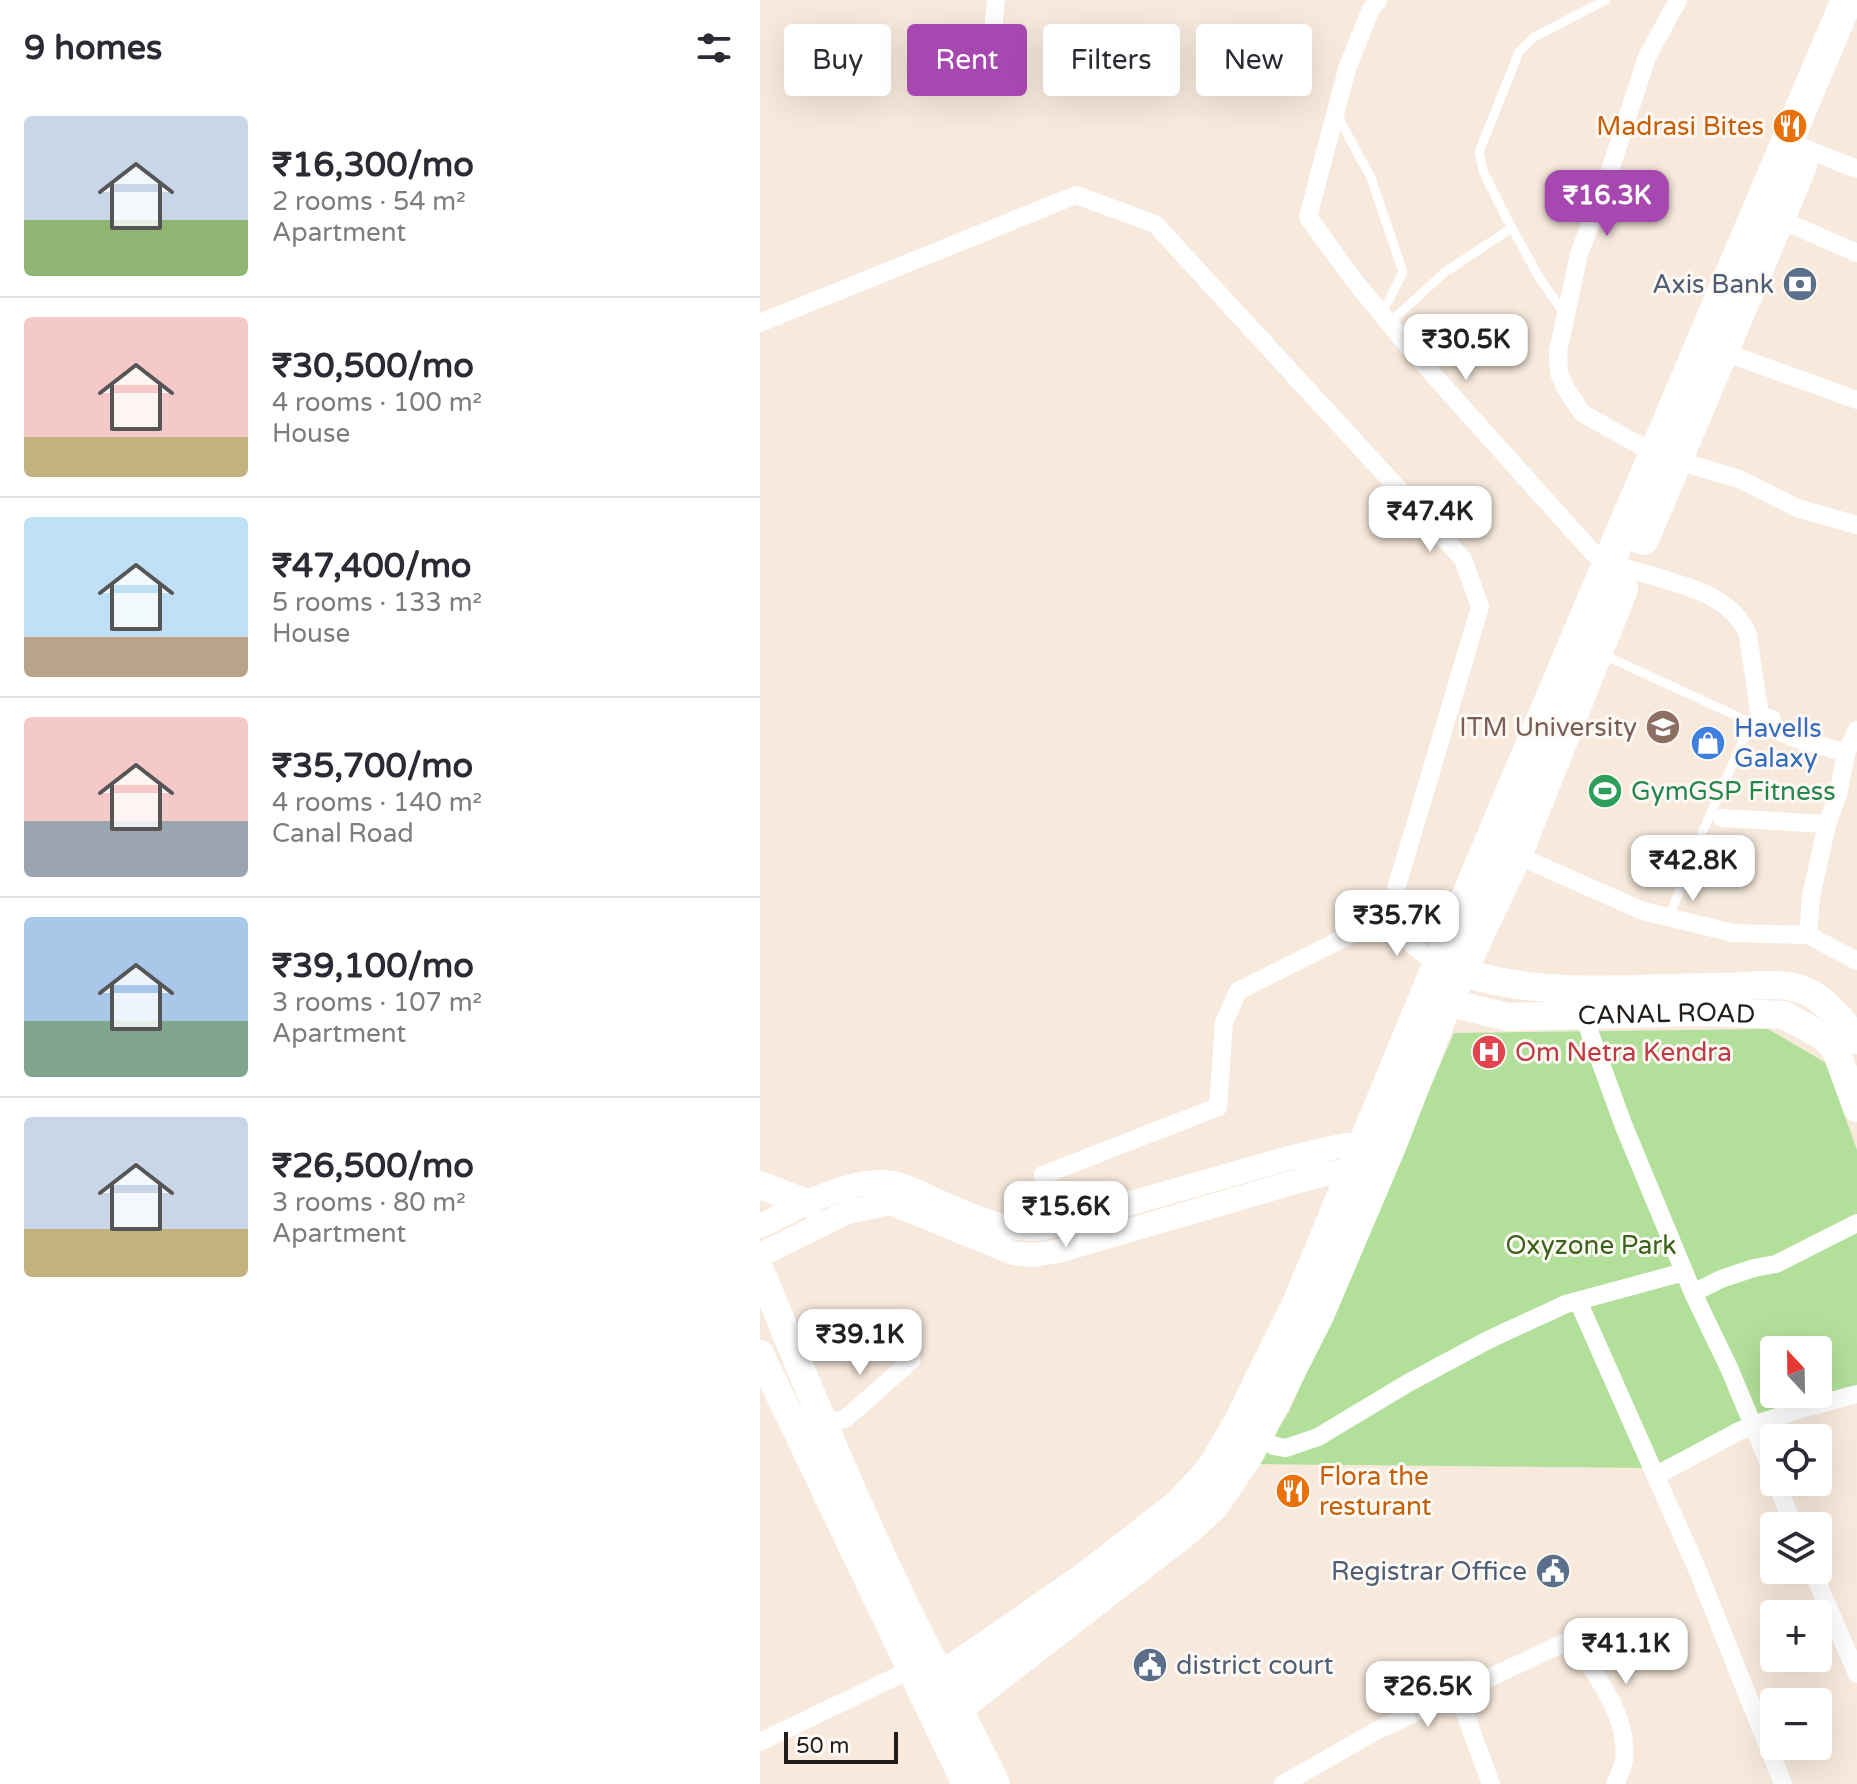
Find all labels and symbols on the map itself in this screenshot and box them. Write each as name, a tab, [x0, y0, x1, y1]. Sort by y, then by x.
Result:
restaurant icon: Madrasi Bites	[1771, 107, 1809, 145]
place label: Madrasi Bites	[1596, 111, 1764, 142]
pin: ₹16.3K	[1542, 170, 1672, 238]
bank icon: Axis Bank	[1781, 265, 1819, 303]
place label: Axis Bank	[1652, 269, 1774, 300]
pin: ₹30.5K	[1401, 314, 1531, 382]
pin: ₹47.4K	[1365, 486, 1495, 554]
school or university icon: ITM University	[1644, 708, 1682, 746]
place label: ITM University	[1459, 712, 1637, 743]
place label: Havells Galaxy	[1734, 713, 1822, 774]
shop icon: Havells Galaxy	[1689, 724, 1727, 762]
sports icon: GymGSP Fitness	[1586, 772, 1624, 810]
place label: GymGSP Fitness	[1631, 776, 1836, 807]
pin: ₹42.8K	[1628, 835, 1758, 903]
pin: ₹35.7K	[1332, 890, 1462, 958]
street label: CANAL ROAD	[1577, 997, 1756, 1031]
hospital icon: Om Netra Kendra	[1470, 1033, 1508, 1071]
place label: Om Netra Kendra	[1515, 1037, 1732, 1068]
pin: ₹15.6K	[1001, 1181, 1131, 1249]
park label: Oxyzone Park	[1506, 1230, 1676, 1261]
pin: ₹39.1K	[795, 1309, 925, 1377]
north arrow	[1760, 1336, 1832, 1408]
place label: Flora the resturant	[1319, 1461, 1432, 1522]
restaurant icon: Flora the resturant	[1274, 1472, 1312, 1510]
public building icon: Registrar Office	[1534, 1552, 1572, 1590]
place label: Registrar Office	[1331, 1556, 1527, 1587]
pin: ₹41.1K	[1561, 1618, 1691, 1686]
public building icon: district court	[1131, 1646, 1169, 1684]
place label: district court	[1176, 1650, 1334, 1681]
pin: ₹26.5K	[1363, 1661, 1493, 1729]
scale bar	[784, 1728, 898, 1764]

